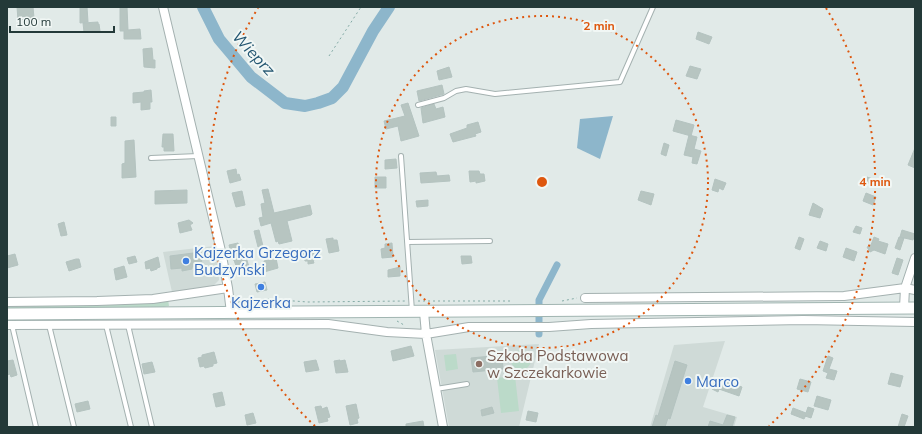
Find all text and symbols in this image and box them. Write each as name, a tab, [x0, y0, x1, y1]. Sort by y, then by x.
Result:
scale bar	[10, 8, 114, 34]
text: 100 m	[16, 14, 51, 29]
text: 2 min	[583, 18, 615, 33]
water label: Wieprz	[228, 26, 280, 80]
text: 4 min	[859, 174, 891, 189]
centre of rings	[535, 175, 549, 189]
place label: Kajzerka Grzegorz Budzyński	[194, 243, 321, 279]
marker: Kajzerka Grzegorz Budzyński	[181, 256, 191, 266]
marker: Kajzerka	[256, 282, 266, 292]
place label: Kajzerka	[231, 293, 291, 312]
place label: Szkoła Podstawowa w Szczekarkowie	[487, 346, 629, 382]
marker: Szkoła Podstawowa w Szczekarkowie	[474, 359, 484, 369]
place label: Marco	[696, 372, 739, 391]
marker: Marco	[683, 376, 693, 386]

